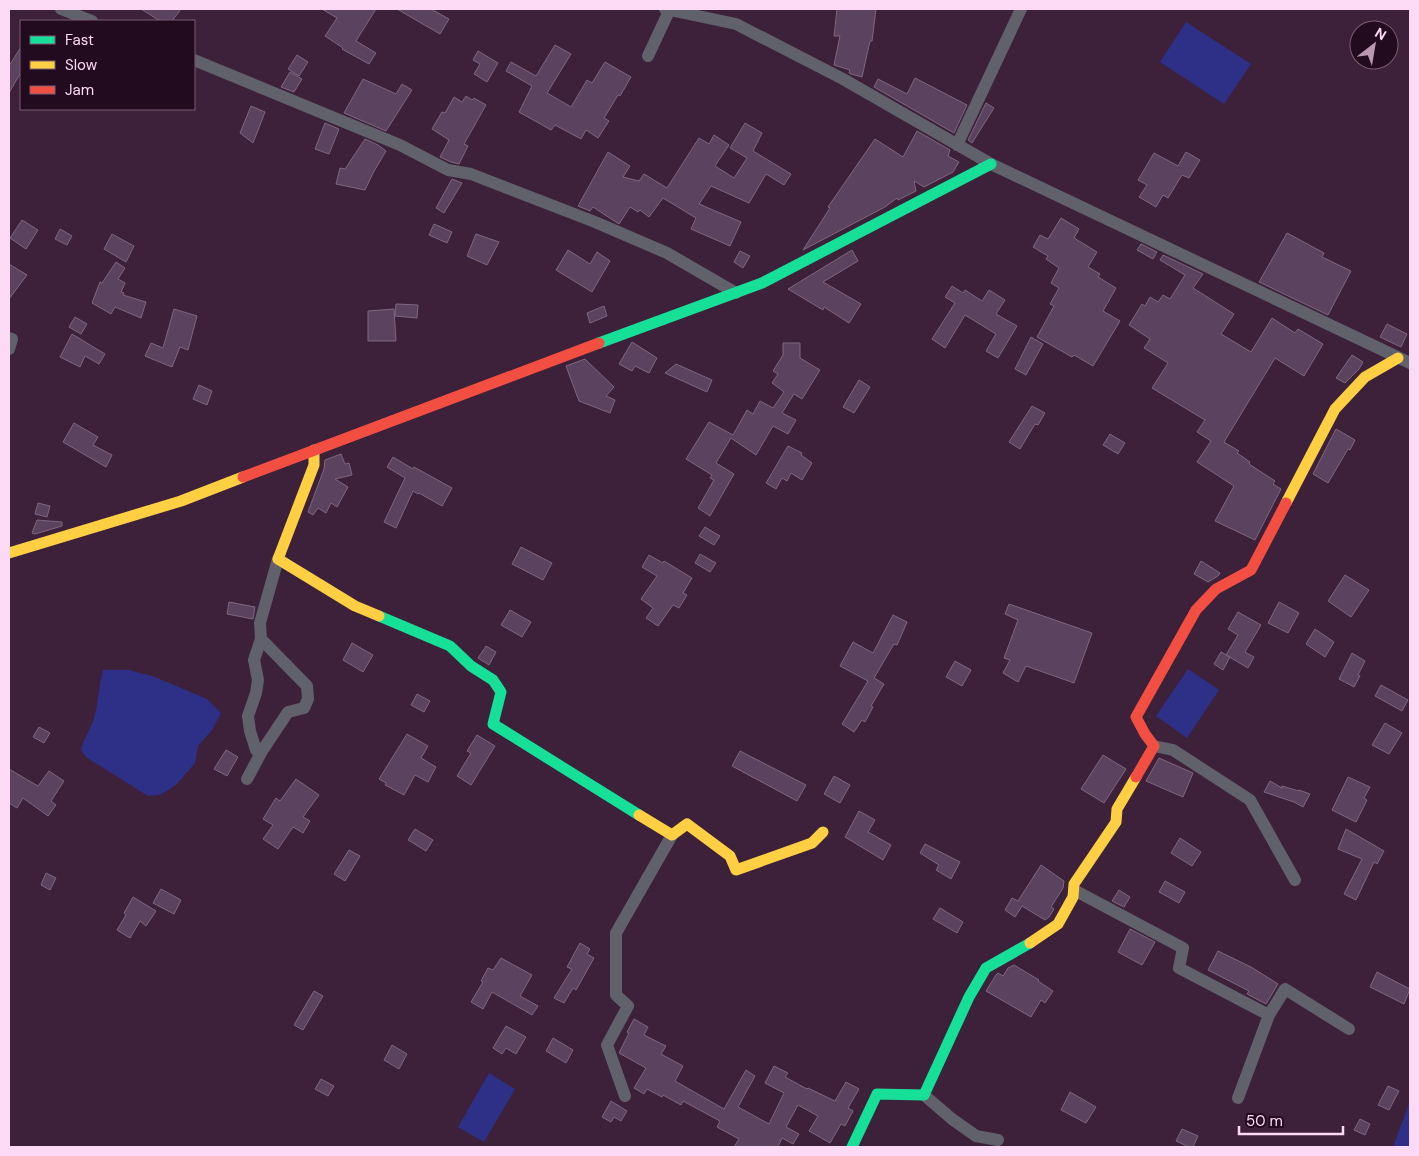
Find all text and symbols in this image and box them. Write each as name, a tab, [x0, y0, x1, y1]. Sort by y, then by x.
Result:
legend	[20, 20, 195, 110]
north arrow	[1349, 20, 1399, 70]
text: N	[1372, 24, 1390, 44]
text: Fast	[65, 30, 94, 50]
text: Slow	[65, 55, 98, 75]
text: Jam	[65, 80, 94, 100]
scale bar	[1239, 1104, 1343, 1136]
text: 50 m	[1246, 1111, 1283, 1131]

